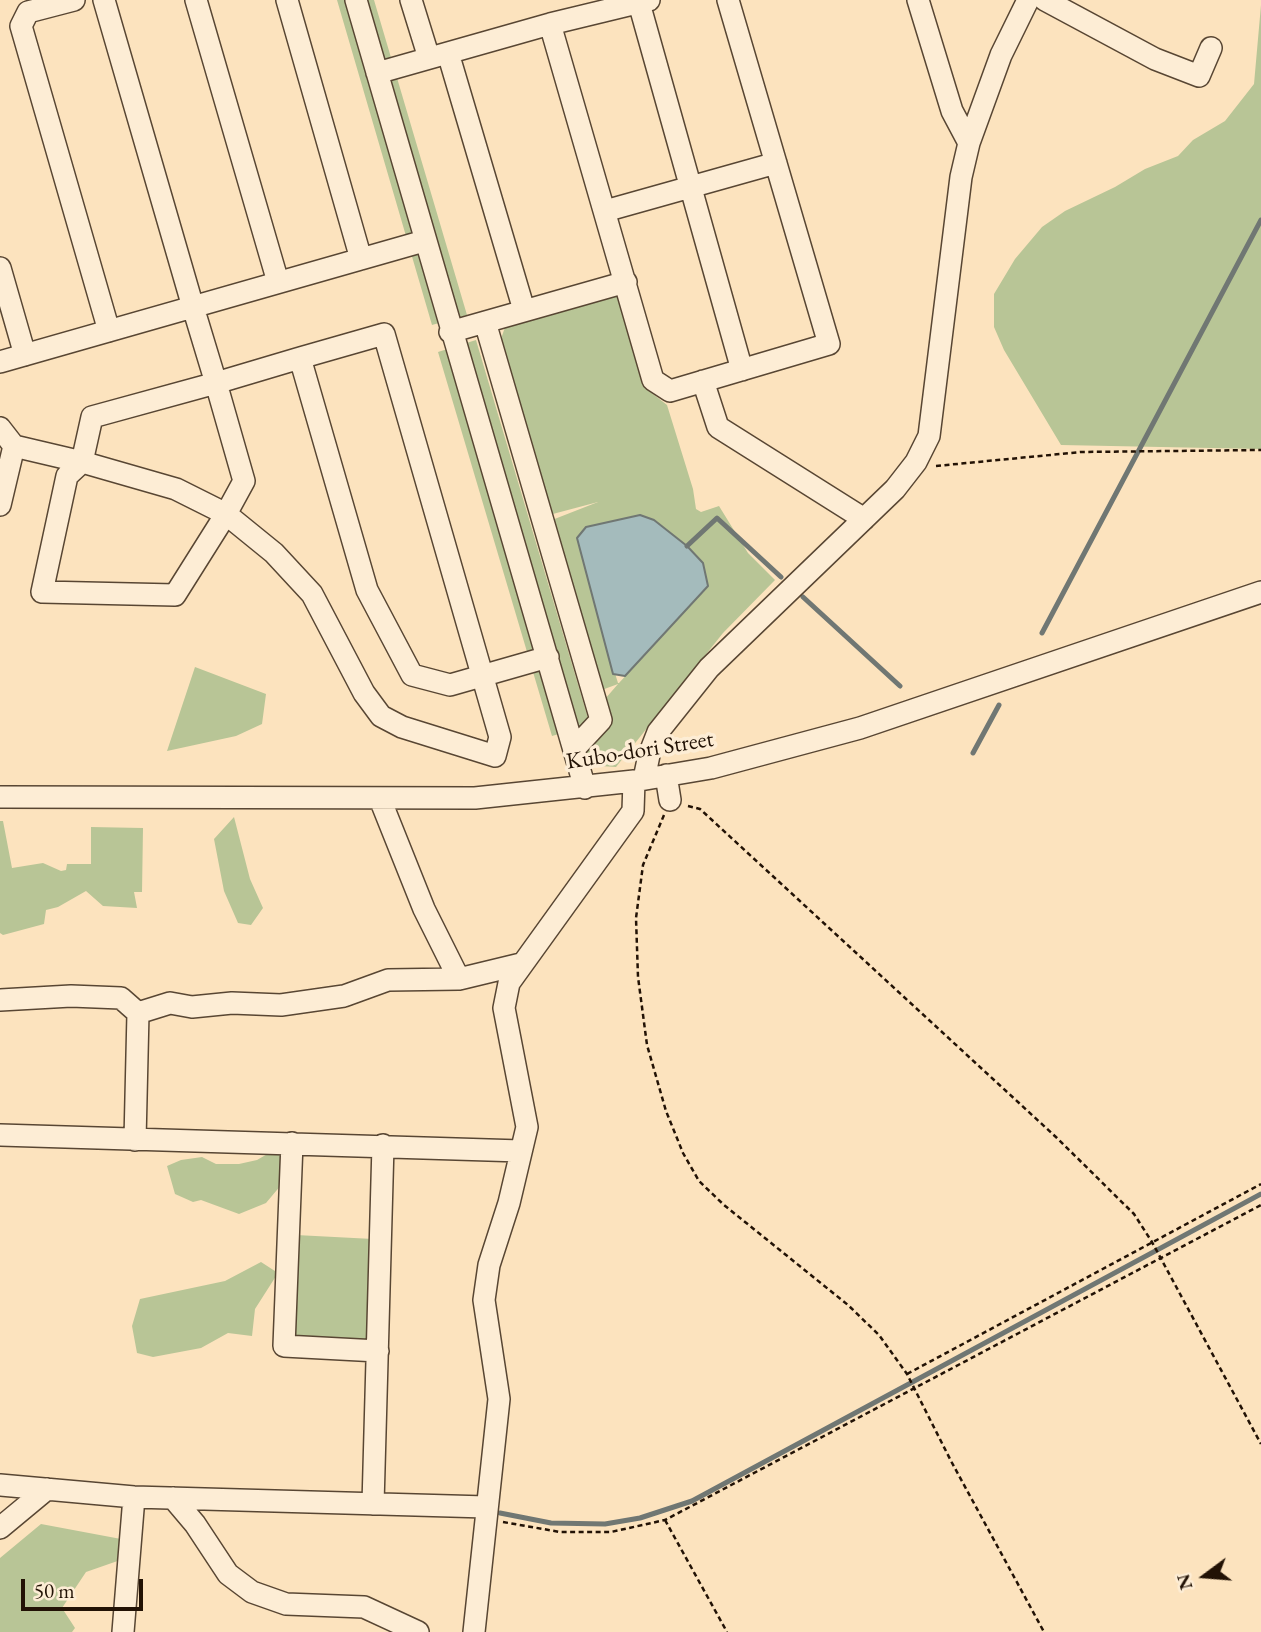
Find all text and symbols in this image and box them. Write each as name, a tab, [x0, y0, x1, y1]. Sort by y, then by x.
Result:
street label: Kubo-dori Street	[564, 726, 716, 776]
north arrow	[1170, 1541, 1240, 1611]
scale bar	[24, 1566, 147, 1610]
text: N	[1170, 1571, 1198, 1593]
text: 50 m	[34, 1577, 75, 1604]

